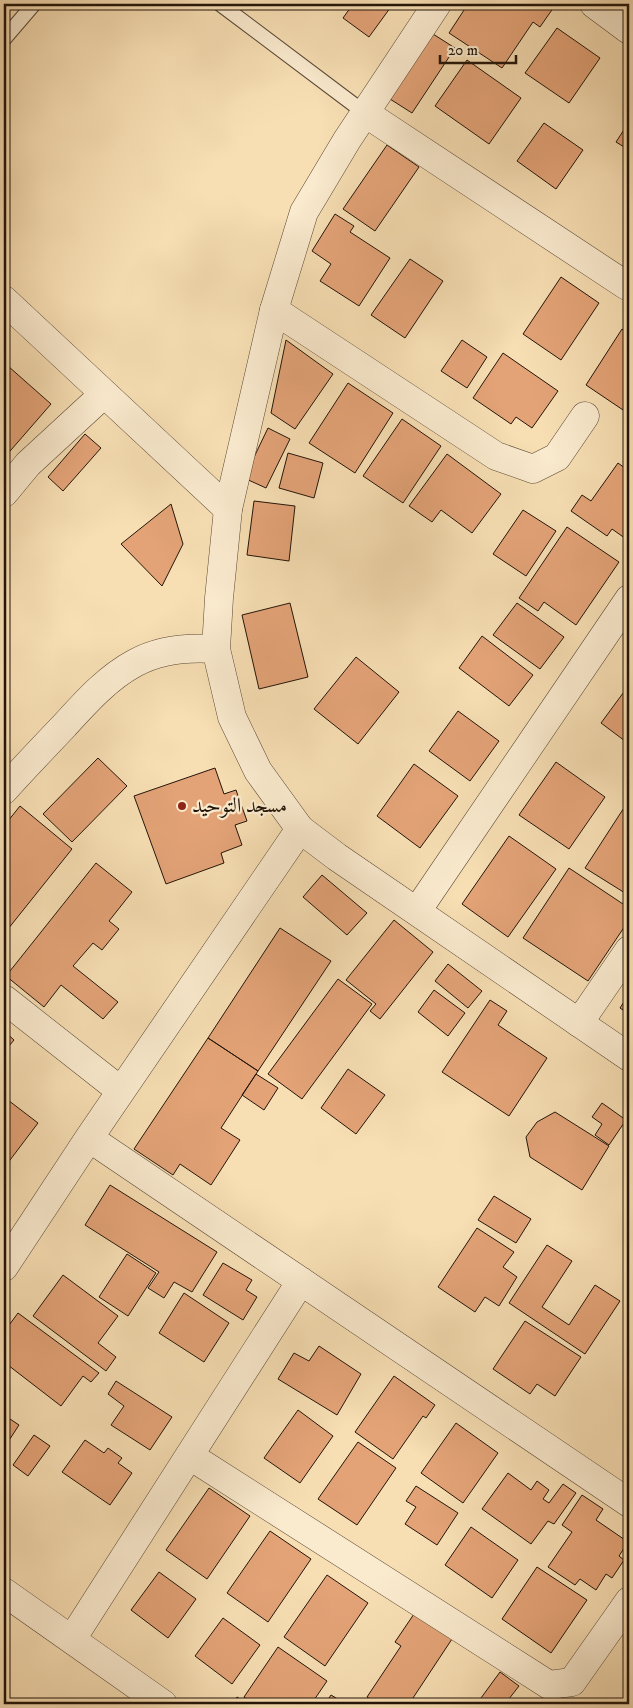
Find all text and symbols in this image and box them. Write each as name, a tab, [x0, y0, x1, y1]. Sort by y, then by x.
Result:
scale bar	[440, 32, 517, 64]
text: 20 m	[448, 41, 478, 60]
place label: مسجد التوحيد	[192, 793, 287, 819]
marker: مسجد التوحيد	[176, 800, 188, 812]

